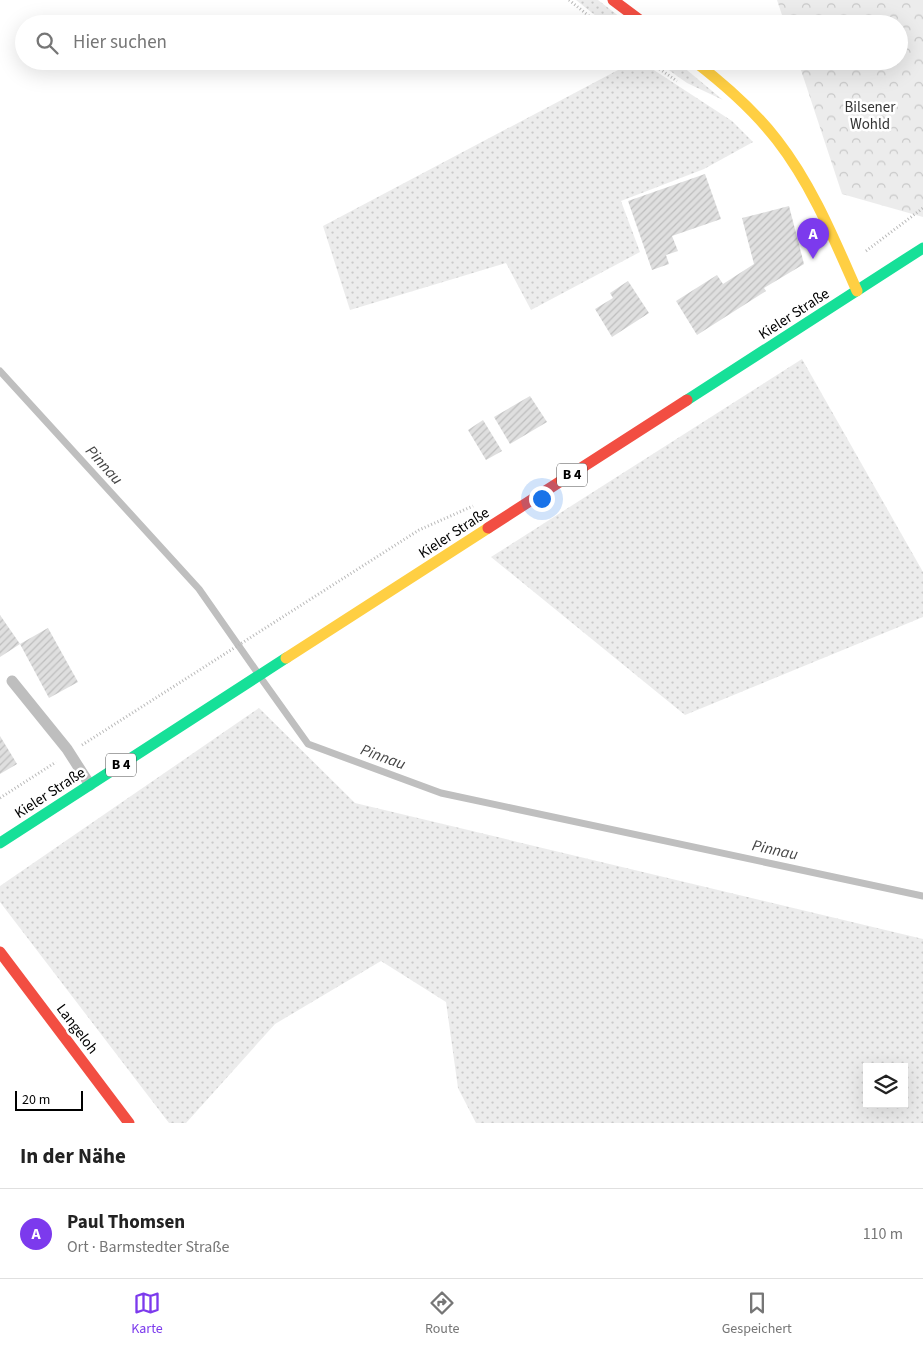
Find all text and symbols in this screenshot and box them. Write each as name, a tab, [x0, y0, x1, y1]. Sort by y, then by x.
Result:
search box	[15, 15, 908, 70]
icon: search	[33, 29, 61, 57]
text: Hier suchen	[73, 29, 167, 56]
park label: Bilsener Wohld	[845, 97, 896, 135]
pin: A	[797, 218, 829, 259]
street label: Kieler Straße	[755, 283, 833, 345]
water label: Pinnau	[80, 440, 128, 490]
road number: B 4	[557, 464, 587, 486]
your location	[529, 486, 555, 512]
street label: Kieler Straße	[415, 502, 493, 564]
water label: Pinnau	[357, 739, 409, 775]
road number: B 4	[106, 754, 136, 776]
street label: Kieler Straße	[11, 762, 89, 824]
water label: Pinnau	[750, 834, 800, 866]
street label: Langeloh	[51, 1000, 103, 1058]
map controls	[863, 1063, 908, 1108]
button: layers	[863, 1063, 908, 1108]
scale bar	[15, 1088, 82, 1111]
text: 20 m	[22, 1090, 50, 1110]
text: In der Nähe	[20, 1141, 126, 1171]
text: Paul Thomsen	[67, 1209, 185, 1236]
text: A	[31, 1223, 41, 1245]
text: 110 m	[863, 1223, 903, 1245]
text: Ort · Barmstedter Straße	[67, 1236, 230, 1258]
tab: Karte	[131, 1289, 163, 1339]
tab: Route	[425, 1289, 459, 1339]
tab: Gespeichert	[722, 1289, 792, 1339]

